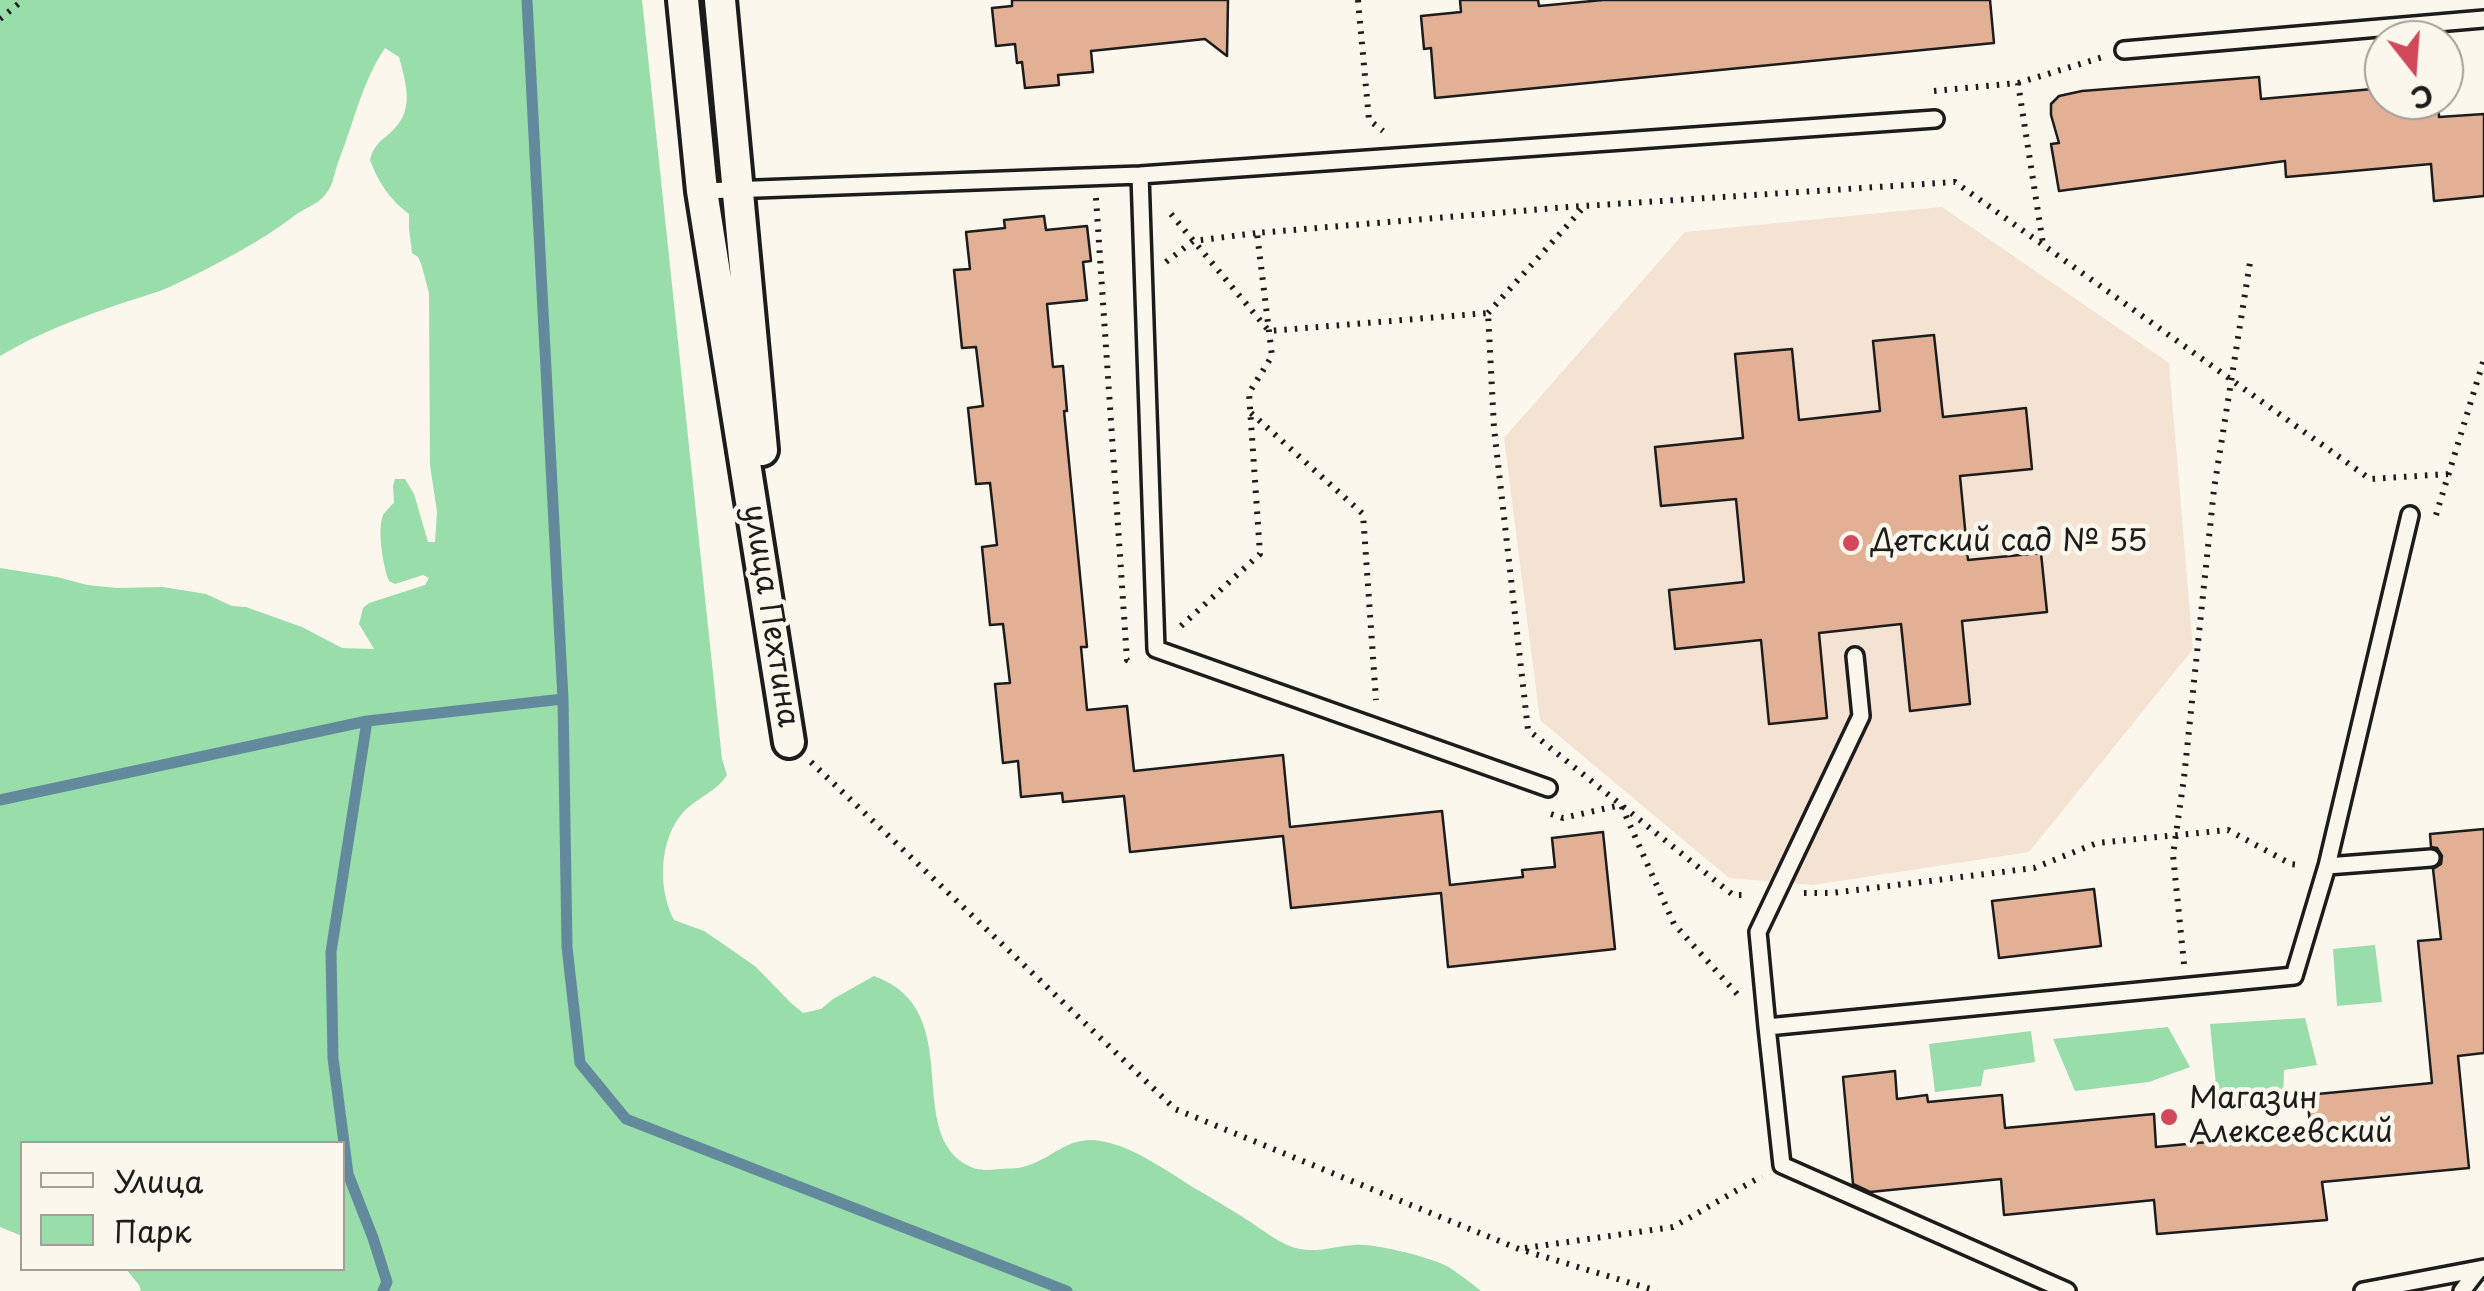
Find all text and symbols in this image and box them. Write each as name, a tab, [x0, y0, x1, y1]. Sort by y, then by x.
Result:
north arrow	[2364, 20, 2464, 120]
text: С	[2406, 74, 2439, 121]
street label: улица Пехтина	[735, 502, 805, 730]
place label: Детский сад № 55	[1871, 525, 2147, 561]
marker: Детский сад № 55	[1840, 532, 1862, 554]
place label: Магазин Алексеевский	[2189, 1082, 2393, 1152]
marker: Магазин Алексеевский	[2158, 1106, 2180, 1128]
legend	[20, 1141, 345, 1271]
text: Улица	[114, 1158, 203, 1203]
text: Парк	[114, 1208, 191, 1253]

